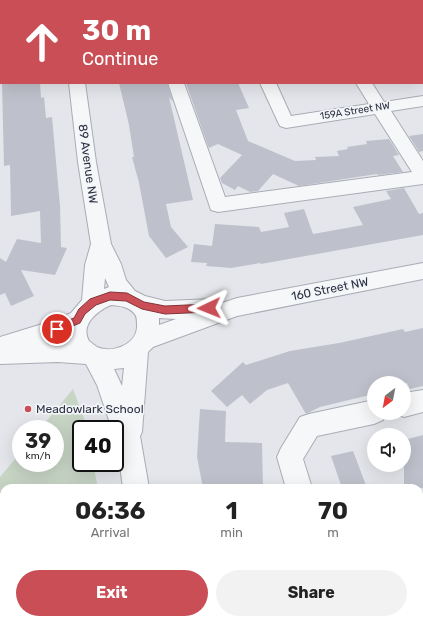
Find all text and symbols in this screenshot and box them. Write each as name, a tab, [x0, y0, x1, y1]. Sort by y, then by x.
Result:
text: 30 m	[82, 14, 151, 47]
icon: ahead	[16, 16, 68, 68]
text: Continue	[82, 48, 158, 70]
street label: 159A Street NW	[319, 100, 391, 122]
street label: 89 Avenue NW	[75, 123, 101, 205]
street label: 160 Street NW	[290, 275, 370, 303]
position arrow	[188, 287, 230, 329]
pin	[40, 312, 74, 346]
icon: arrive	[46, 318, 68, 340]
north arrow	[367, 376, 411, 420]
map controls	[367, 376, 411, 472]
place label: Meadowlark School	[36, 402, 144, 416]
marker: Meadowlark School	[23, 404, 33, 414]
speed limit sign: 40	[72, 420, 124, 472]
button: sound	[367, 428, 411, 472]
text: 39	[25, 429, 51, 453]
text: km/h	[26, 450, 50, 462]
text: 06:36	[75, 497, 145, 525]
text: 1	[226, 497, 238, 525]
text: 70	[318, 497, 348, 525]
text: Arrival	[91, 525, 130, 540]
text: min	[220, 525, 243, 540]
text: m	[327, 525, 339, 540]
button: Exit	[16, 570, 208, 616]
button: Share	[216, 570, 407, 616]

